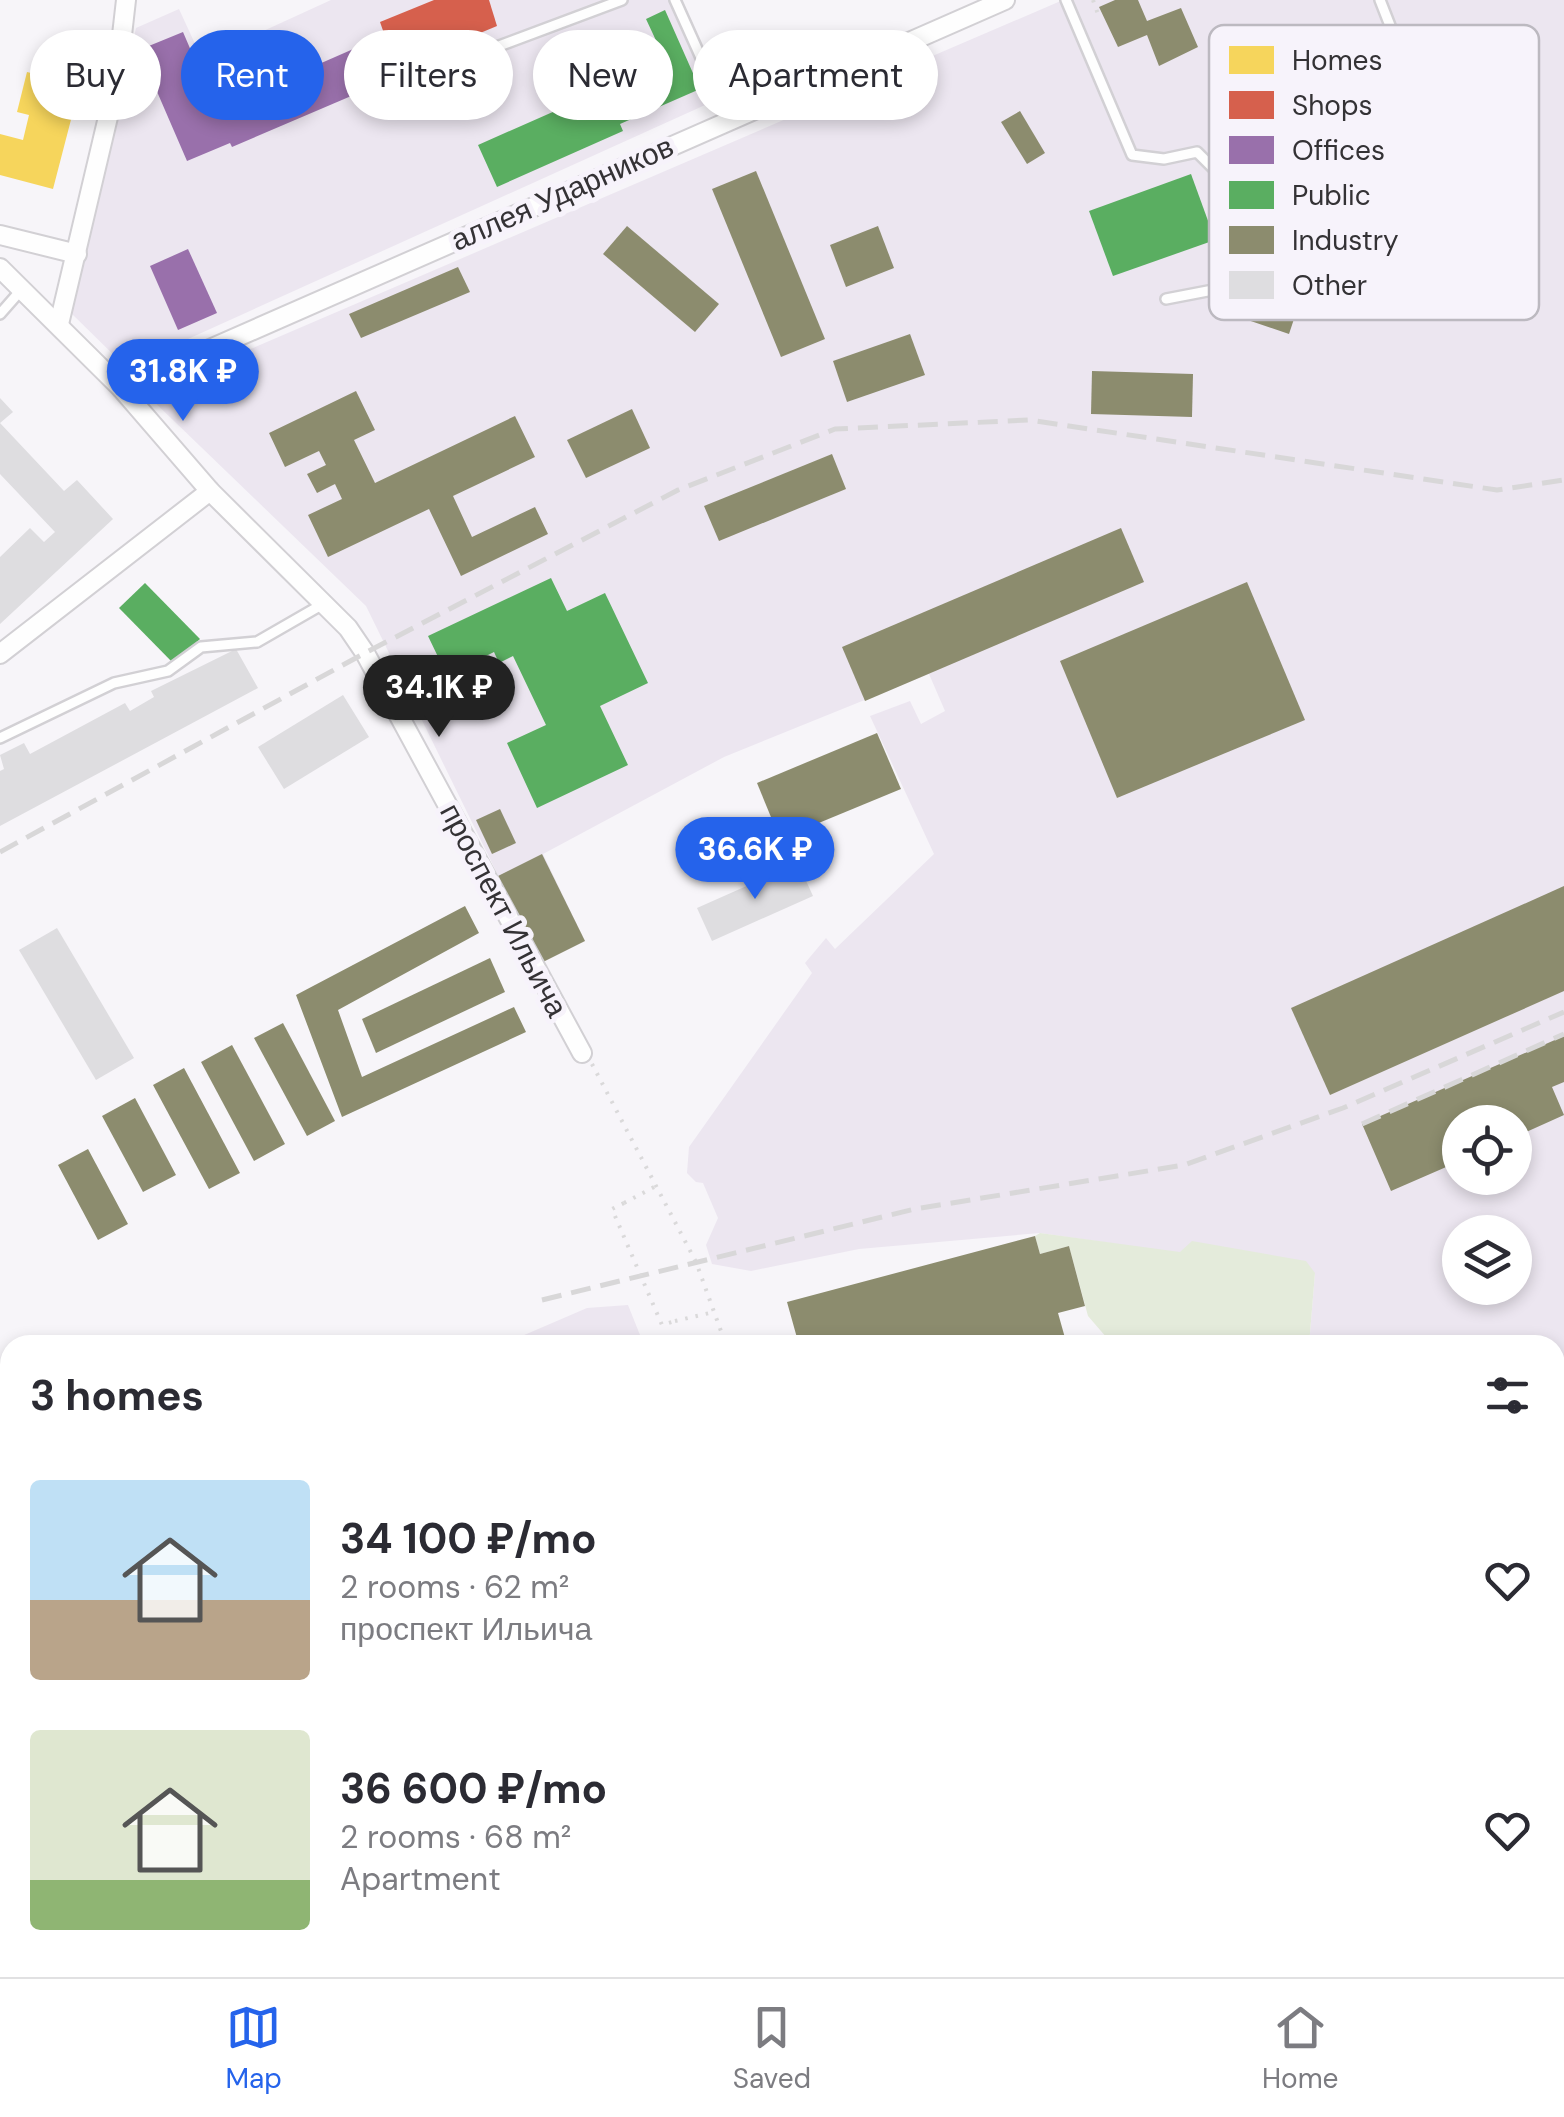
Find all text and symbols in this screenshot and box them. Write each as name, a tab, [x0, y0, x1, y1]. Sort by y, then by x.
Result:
legend	[1209, 25, 1539, 320]
chip: Buy	[30, 30, 161, 120]
chip: Rent	[181, 30, 324, 120]
chip: Filters	[344, 30, 513, 120]
chip: New	[533, 30, 673, 120]
chip: Apartment	[693, 30, 938, 120]
text: Homes	[1292, 42, 1383, 79]
text: Shops	[1292, 87, 1373, 124]
street label: аллея Ударников	[445, 126, 679, 260]
text: Offices	[1292, 132, 1385, 169]
text: Public	[1292, 177, 1371, 214]
text: Industry	[1292, 222, 1399, 259]
text: Other	[1292, 267, 1367, 304]
pin: 31.8K ₽	[91, 339, 275, 424]
text: 31.8K ₽	[129, 350, 237, 392]
pin: 34.1K ₽	[347, 655, 531, 740]
text: 34.1K ₽	[385, 666, 493, 708]
street label: проспект Ильича	[431, 796, 577, 1024]
pin: 36.6K ₽	[663, 817, 847, 902]
text: 36.6K ₽	[697, 828, 813, 870]
map controls	[1442, 1105, 1532, 1305]
button: locate	[1442, 1105, 1532, 1195]
button: layers	[1442, 1215, 1532, 1305]
text: 3 homes	[30, 1368, 204, 1423]
icon: filters	[1480, 1368, 1535, 1423]
text: 34 100 ₽/mo	[340, 1511, 597, 1566]
icon: home	[110, 1520, 230, 1640]
icon: heart	[1480, 1553, 1535, 1608]
text: 2 rooms · 62 m²	[340, 1566, 569, 1608]
text: проспект Ильича	[340, 1608, 592, 1650]
text: 36 600 ₽/mo	[340, 1761, 607, 1816]
icon: home	[110, 1770, 230, 1890]
icon: heart	[1480, 1803, 1535, 1858]
text: 2 rooms · 68 m²	[340, 1816, 571, 1858]
text: Apartment	[340, 1858, 501, 1900]
tab: Map	[225, 2000, 282, 2097]
tab: Saved	[733, 2000, 811, 2097]
tab: Home	[1262, 2000, 1339, 2097]

